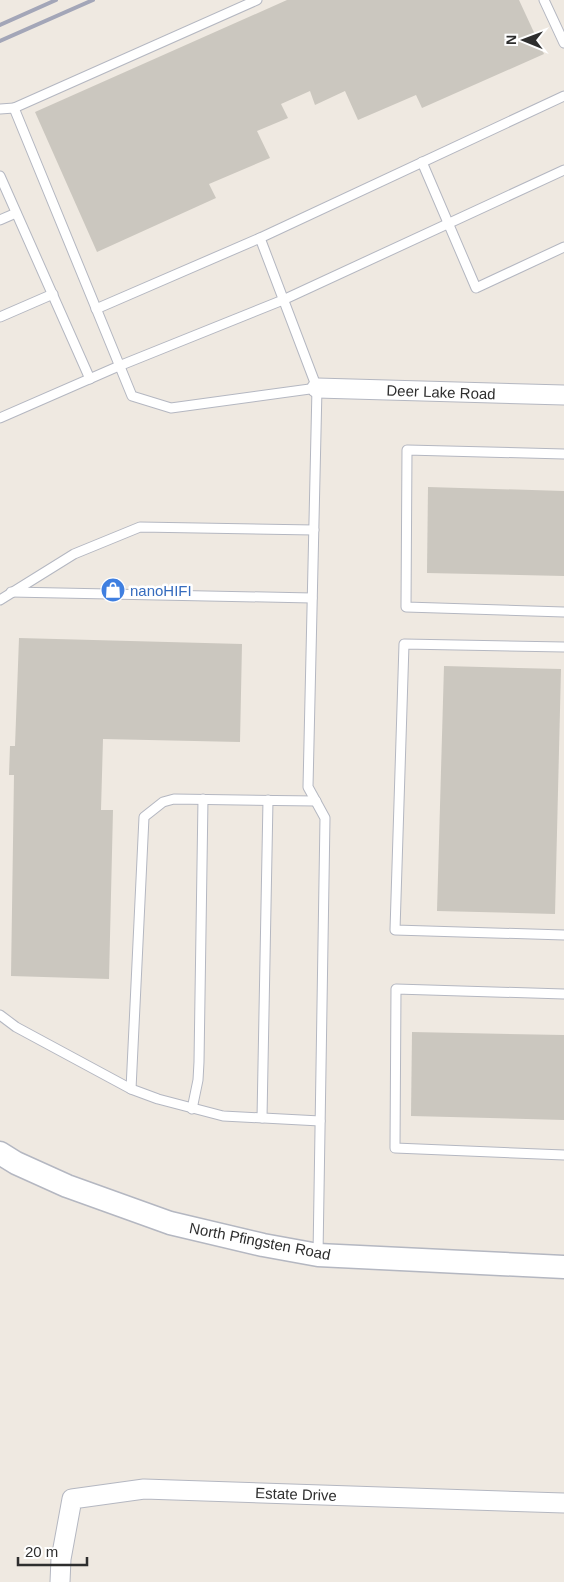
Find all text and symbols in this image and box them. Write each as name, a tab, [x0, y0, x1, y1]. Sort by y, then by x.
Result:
north arrow	[499, 15, 549, 65]
text: N	[503, 35, 519, 45]
street label: Deer Lake Road	[386, 382, 496, 402]
shop icon: nanoHIFI	[100, 577, 126, 603]
place label: nanoHIFI	[130, 582, 192, 599]
street label: North Pfingsten Road	[188, 1219, 332, 1263]
street label: Estate Drive	[255, 1484, 337, 1504]
scale bar	[18, 1534, 86, 1566]
text: 20 m	[25, 1543, 58, 1560]

